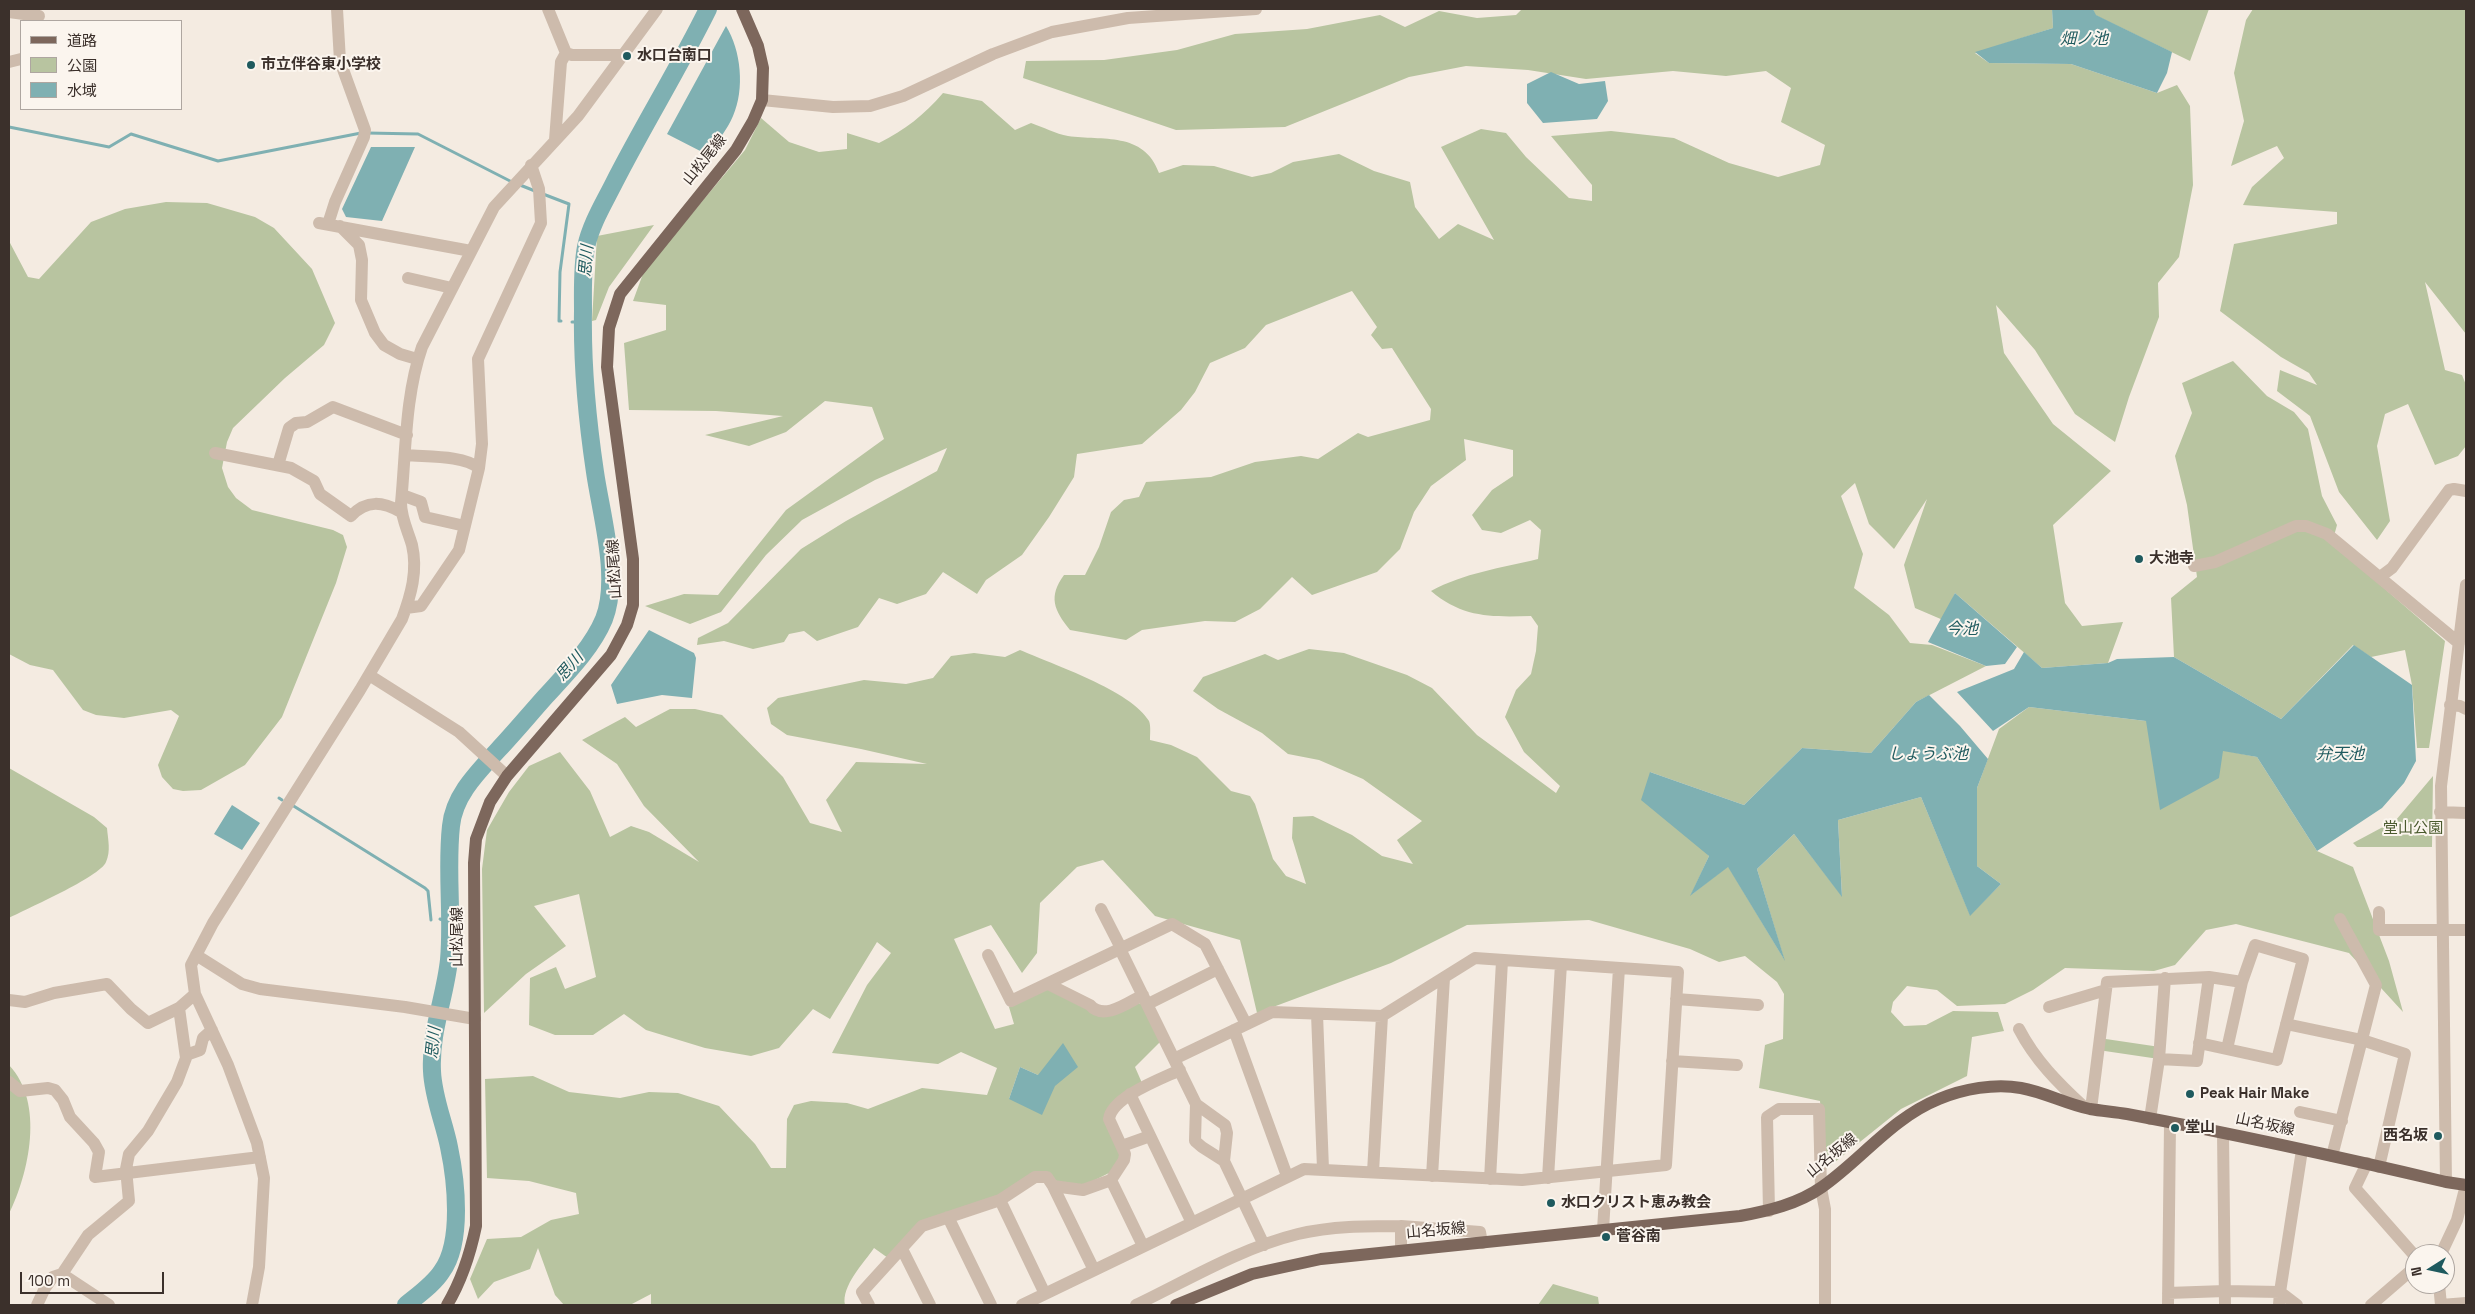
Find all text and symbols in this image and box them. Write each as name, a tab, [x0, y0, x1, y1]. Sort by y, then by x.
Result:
legend	[20, 20, 182, 110]
water label: 畑ノ池	[2060, 30, 2108, 50]
text: 道路	[67, 31, 97, 50]
place label: 水口台南口	[637, 47, 712, 65]
marker: 水口台南口	[621, 50, 633, 62]
text: 公園	[67, 56, 97, 75]
place label: 市立伴谷東小学校	[261, 56, 381, 74]
marker: 市立伴谷東小学校	[245, 59, 257, 71]
text: 水域	[67, 81, 97, 100]
street label: 山松尾線	[679, 131, 731, 189]
water label: 思川	[576, 244, 598, 278]
street label: 山松尾線	[604, 539, 626, 599]
place label: 大池寺	[2149, 550, 2194, 568]
marker: 大池寺	[2133, 553, 2145, 565]
water label: 今池	[1946, 620, 1978, 640]
water label: 思川	[552, 649, 588, 685]
water label: しょうぶ池	[1888, 745, 1968, 765]
water label: 弁天池	[2316, 745, 2364, 765]
park label: 堂山公園	[2383, 820, 2443, 838]
street label: 山松尾線	[449, 907, 467, 967]
water label: 思川	[423, 1026, 445, 1060]
place label: Peak Hair Make	[2200, 1085, 2309, 1103]
marker: Peak Hair Make	[2184, 1088, 2196, 1100]
street label: 山名坂線	[2234, 1110, 2296, 1140]
place label: 堂山	[2185, 1119, 2215, 1137]
marker: 堂山	[2169, 1122, 2181, 1134]
place label: 西名坂	[2383, 1127, 2428, 1145]
street label: 山名坂線	[1803, 1130, 1861, 1182]
marker: 西名坂	[2432, 1130, 2444, 1142]
place label: 水口クリスト恵み教会	[1561, 1194, 1711, 1212]
marker: 水口クリスト恵み教会	[1545, 1197, 1557, 1209]
street label: 山名坂線	[1405, 1219, 1467, 1243]
place label: 菅谷南	[1616, 1228, 1661, 1246]
marker: 菅谷南	[1600, 1231, 1612, 1243]
north arrow	[2405, 1244, 2455, 1294]
scale bar	[22, 1262, 166, 1294]
text: N	[2407, 1265, 2426, 1278]
text: 100 m	[28, 1271, 70, 1290]

